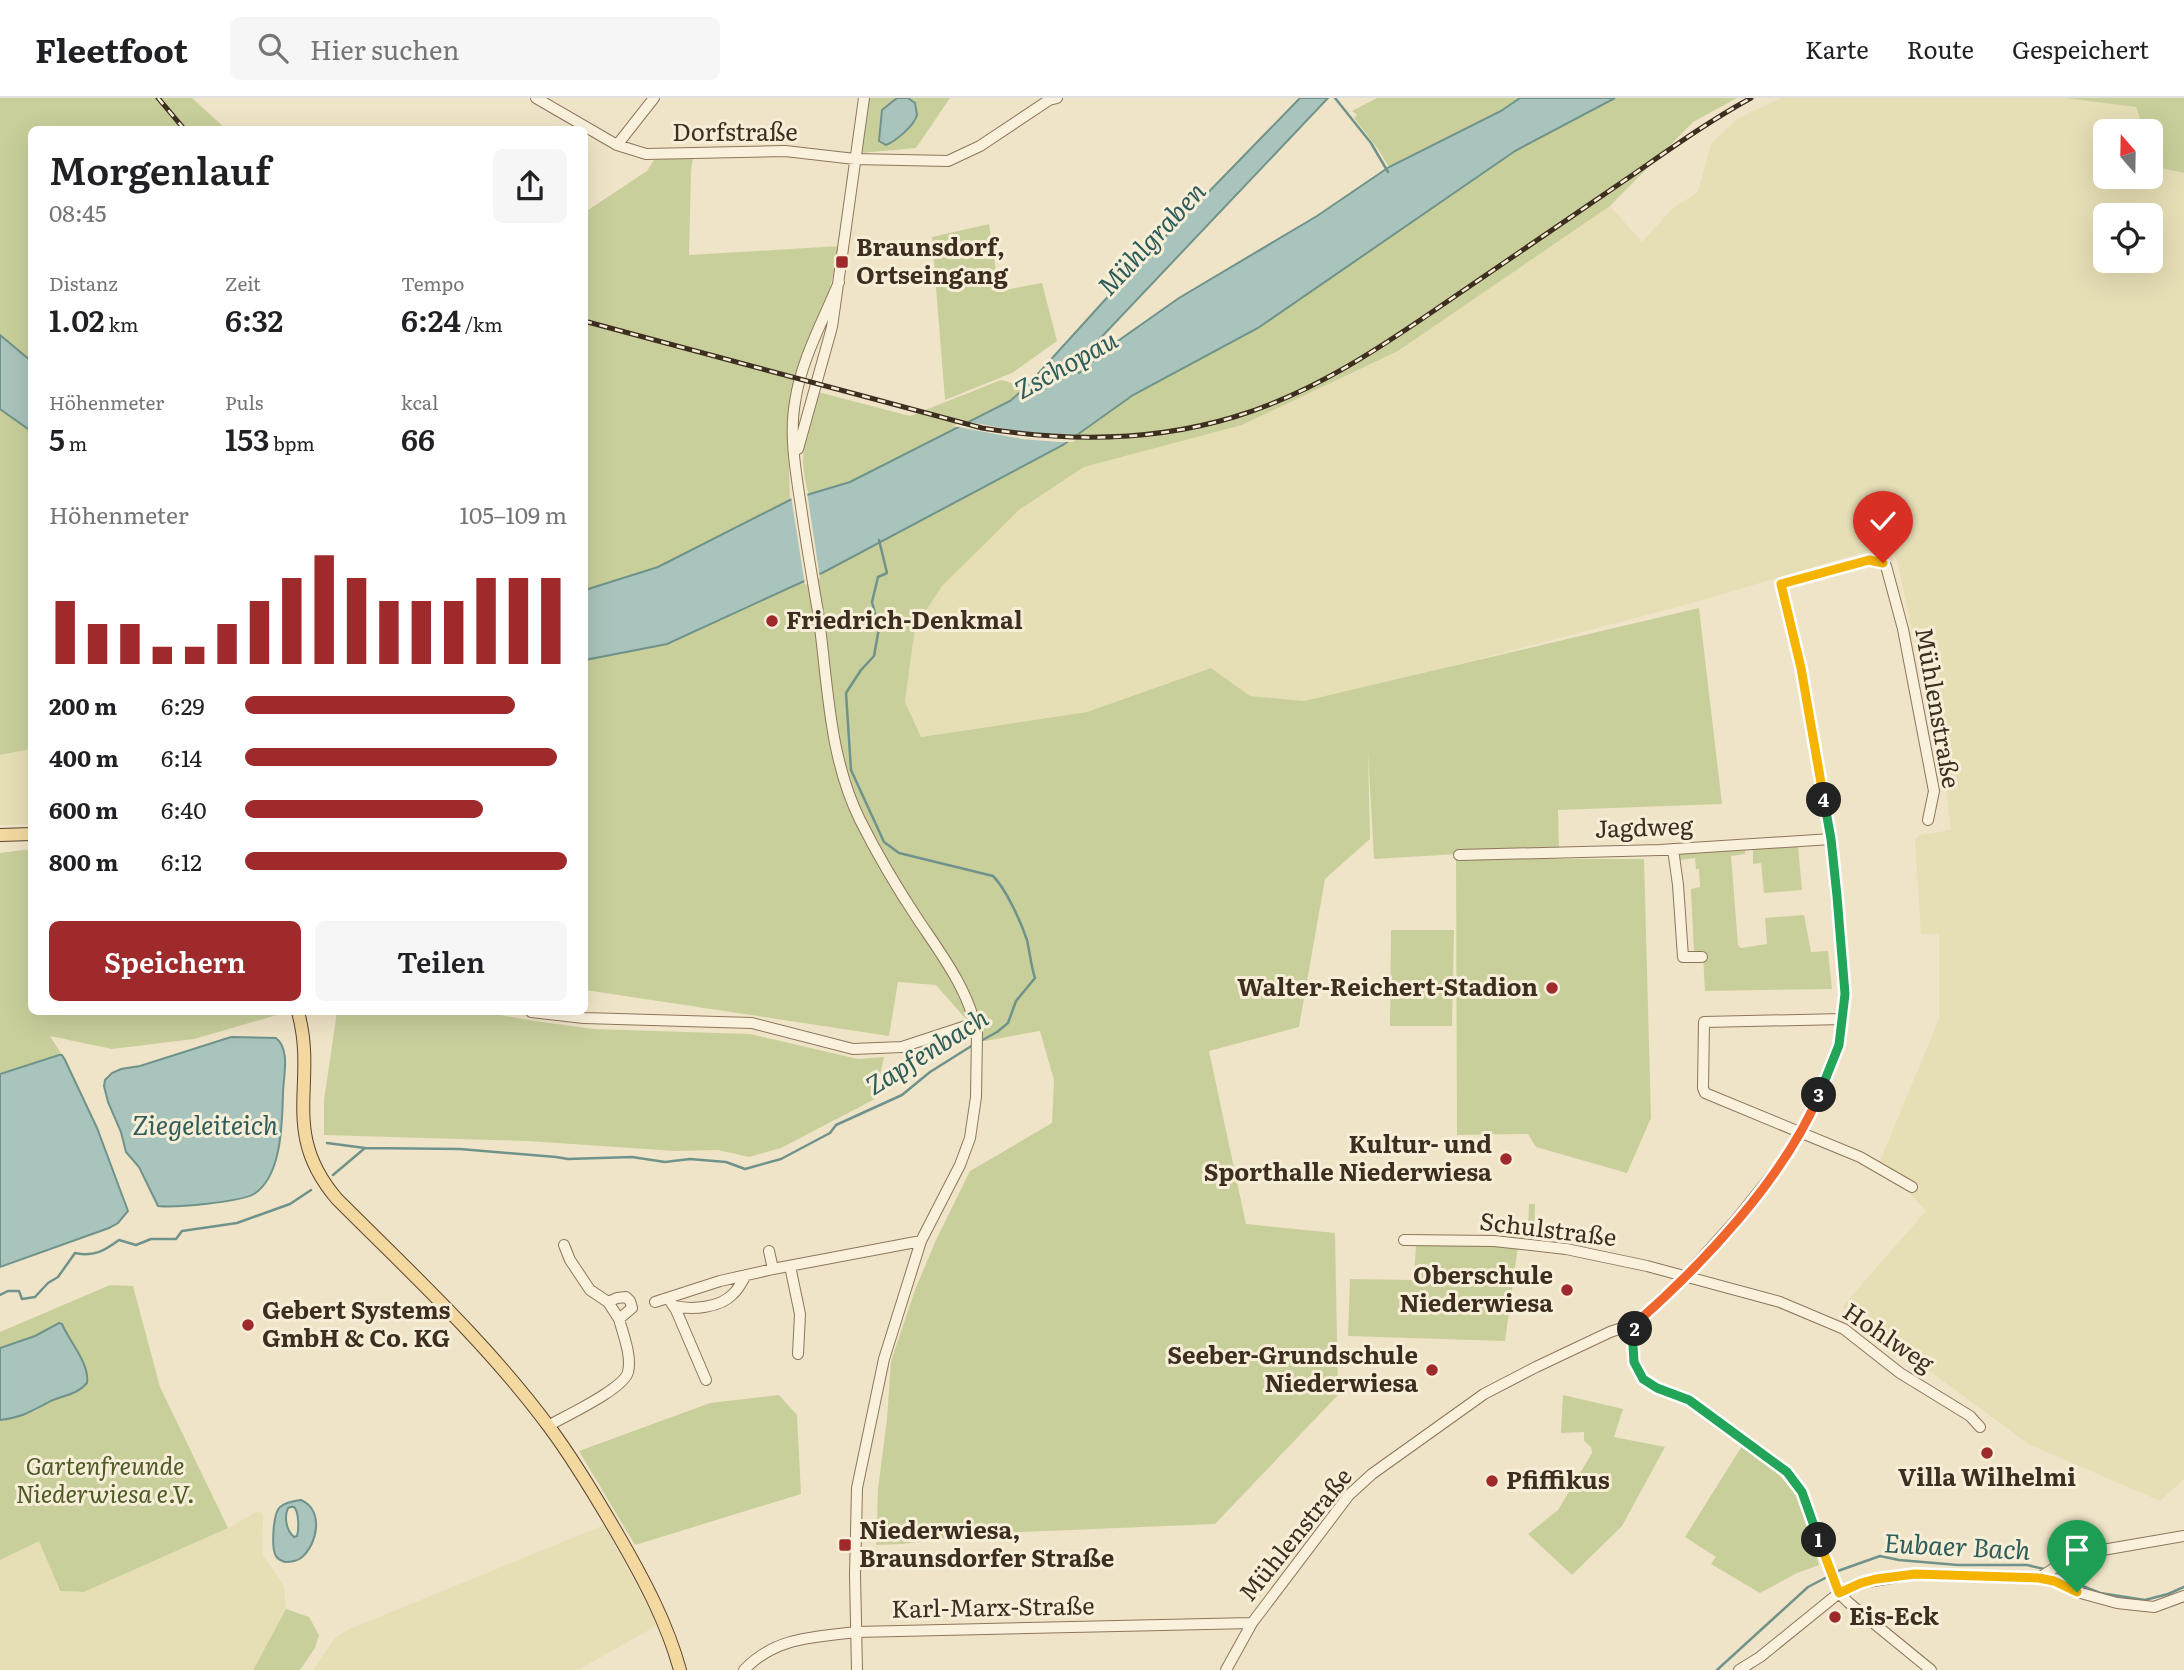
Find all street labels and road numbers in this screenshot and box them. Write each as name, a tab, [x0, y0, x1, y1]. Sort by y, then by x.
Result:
street label: Dorfstraße	[672, 113, 798, 148]
street label: Mühlenstraße	[1908, 624, 1971, 791]
street label: Jagdweg	[1594, 806, 1694, 845]
street label: Schulstraße	[1478, 1202, 1619, 1253]
street label: Hohlweg	[1837, 1293, 1943, 1380]
street label: Mühlenstraße	[1229, 1459, 1359, 1608]
street label: Karl-Marx-Straße	[891, 1586, 1095, 1625]

